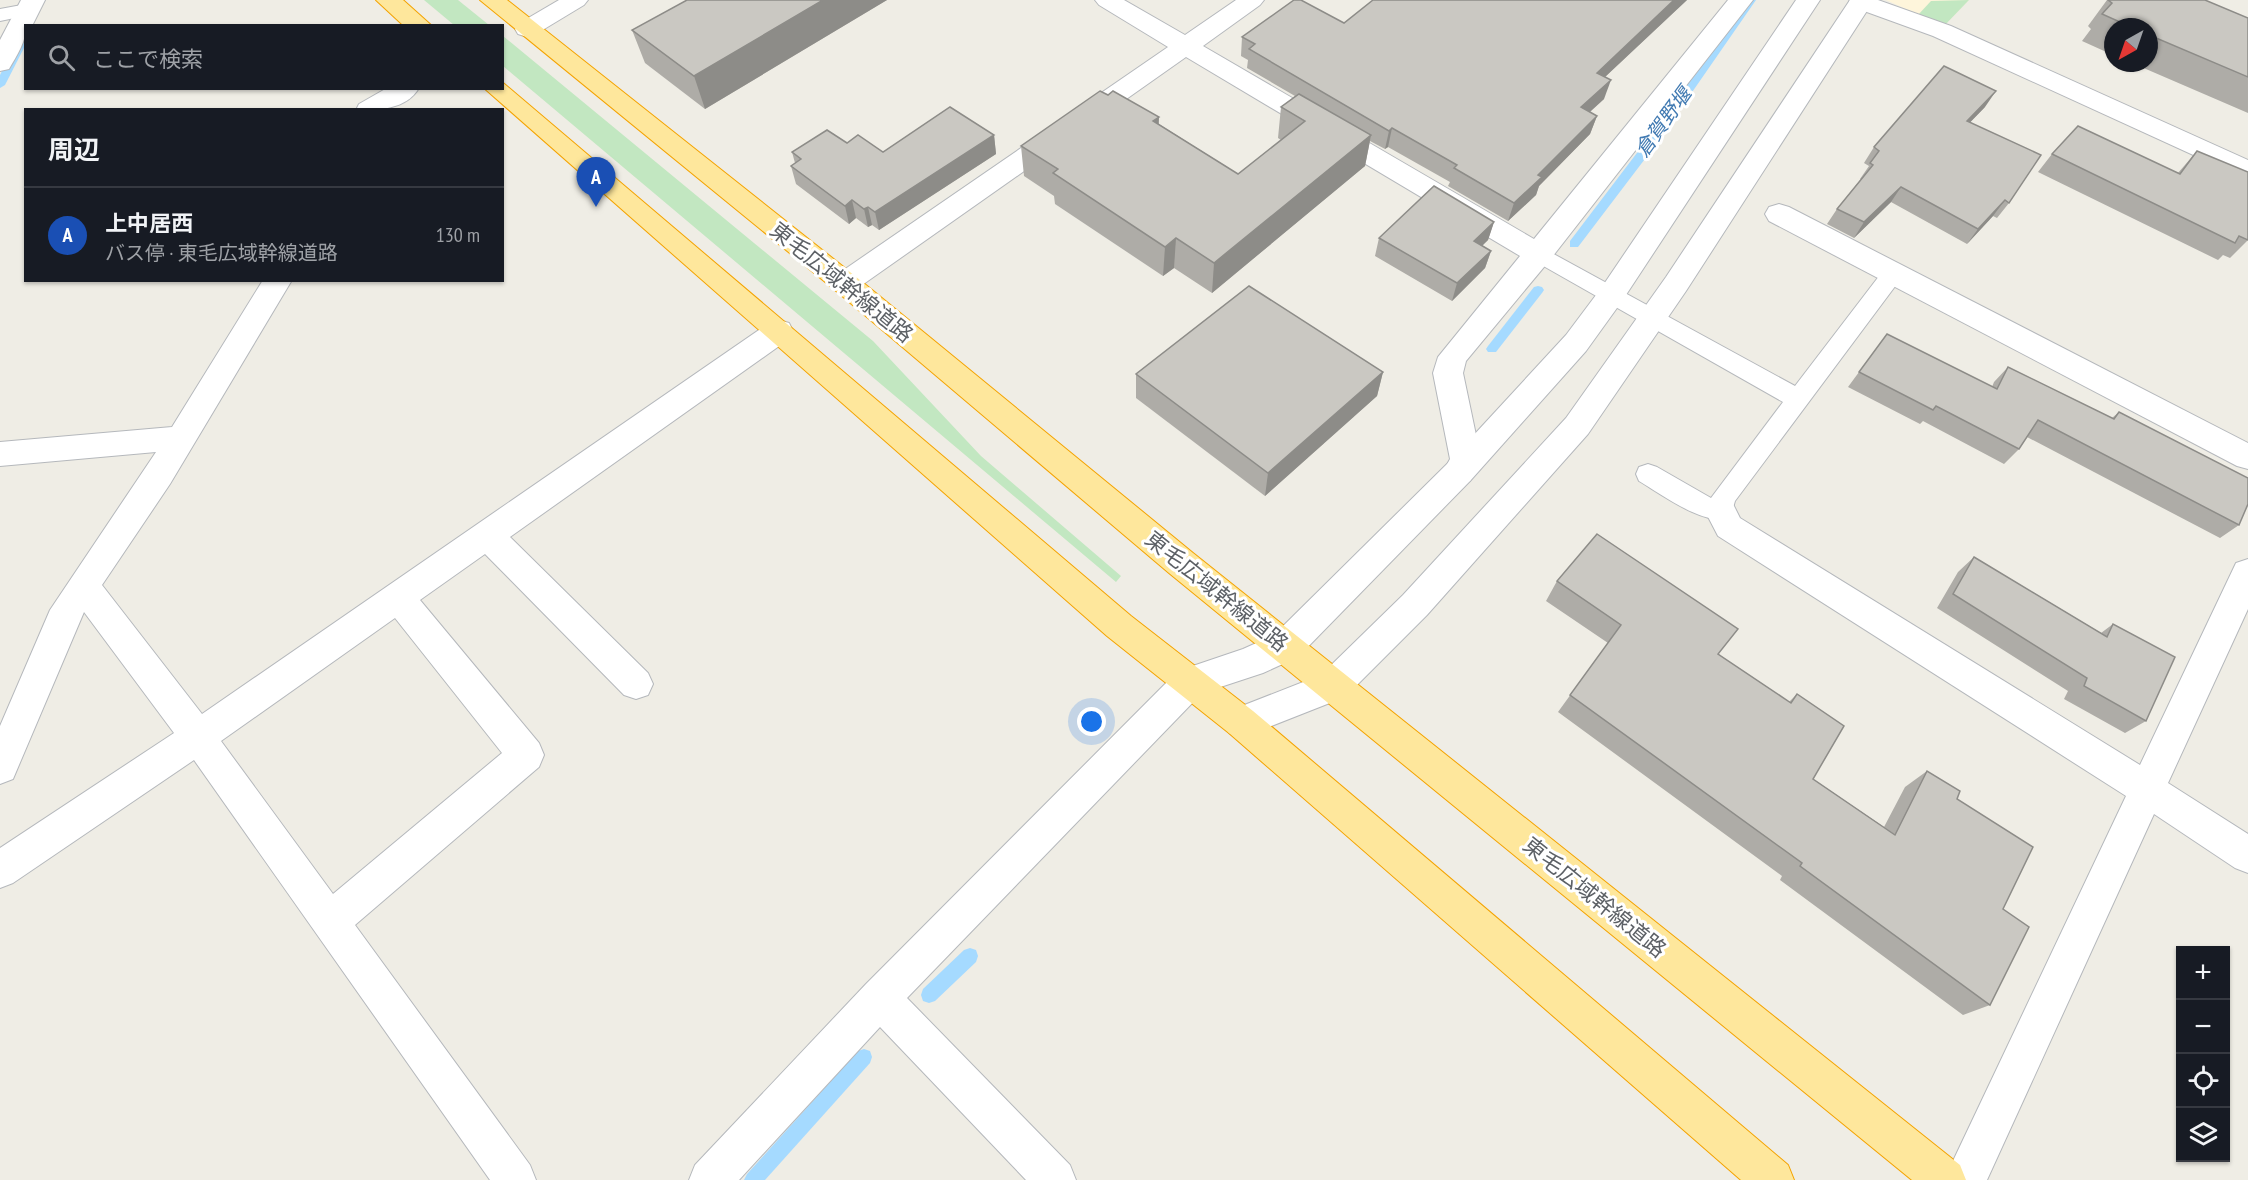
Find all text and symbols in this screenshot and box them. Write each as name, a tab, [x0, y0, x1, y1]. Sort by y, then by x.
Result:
north arrow	[2104, 18, 2158, 72]
search box	[24, 24, 504, 90]
icon: search	[45, 41, 78, 74]
text: ここで検索	[93, 45, 203, 73]
water label: 倉賀野堰	[1629, 79, 1699, 162]
text: 周辺	[48, 133, 100, 166]
pin: A	[576, 158, 616, 207]
text: 上中居西	[105, 209, 193, 237]
street label: 東毛広域幹線道路	[765, 216, 919, 348]
text: A	[62, 222, 73, 248]
text: 130 m	[436, 222, 480, 248]
text: バス停 · 東毛広域幹線道路	[105, 240, 338, 266]
street label: 東毛広域幹線道路	[1140, 525, 1294, 657]
your location	[1077, 707, 1106, 736]
street label: 東毛広域幹線道路	[1518, 831, 1672, 963]
map controls	[2176, 946, 2230, 1162]
button: +	[2176, 946, 2230, 1000]
button: −	[2176, 1000, 2230, 1054]
button: locate	[2176, 1054, 2230, 1108]
button: layers	[2176, 1108, 2230, 1162]

